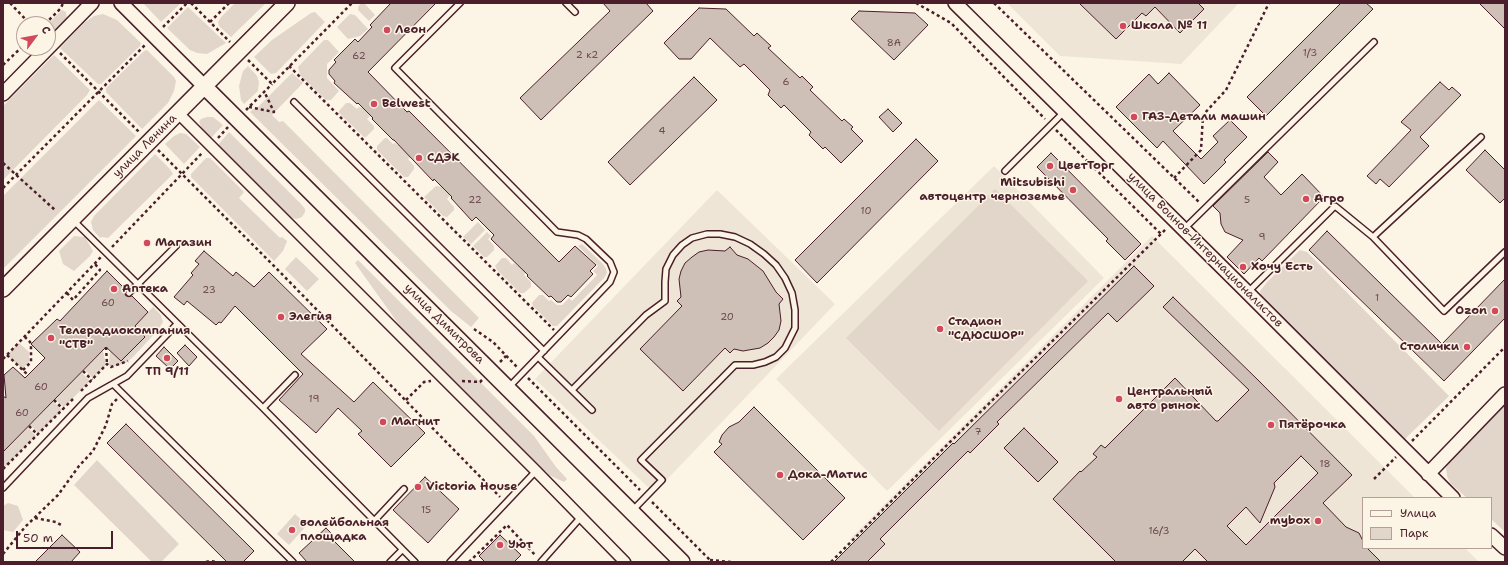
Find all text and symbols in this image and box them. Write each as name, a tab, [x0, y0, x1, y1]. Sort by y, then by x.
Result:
north arrow	[16, 16, 56, 56]
place label: Школа № 11	[1131, 19, 1207, 33]
marker: Школа № 11	[1118, 21, 1128, 31]
text: С	[38, 23, 54, 37]
place label: Леон	[395, 23, 426, 37]
marker: Леон	[382, 25, 392, 35]
house number: 8А	[887, 37, 901, 49]
house number: 1/3	[1303, 47, 1317, 59]
house number: 2 к2	[576, 49, 598, 61]
house number: 62	[352, 50, 366, 62]
house number: 6	[783, 76, 789, 88]
place label: Belwest	[382, 97, 431, 111]
marker: Belwest	[369, 99, 379, 109]
place label: ГАЗ-Детали машин	[1142, 110, 1266, 124]
street label: улица Ленина	[110, 111, 180, 181]
marker: ГАЗ-Детали машин	[1129, 112, 1139, 122]
house number: 4	[659, 125, 665, 137]
place label: СДЭК	[427, 151, 460, 165]
marker: СДЭК	[414, 153, 424, 163]
place label: ЦветТорг	[1058, 159, 1114, 173]
marker: ЦветТорг	[1045, 161, 1055, 171]
street label: улица Воинов-Интернационалистов	[1124, 169, 1286, 331]
place label: Mitsubishi автоцентр черноземье	[919, 176, 1065, 204]
marker: Mitsubishi автоцентр черноземье	[1068, 185, 1078, 195]
place label: Агро	[1314, 192, 1344, 206]
house number: 22	[468, 194, 482, 206]
house number: 5	[1244, 194, 1250, 206]
marker: Агро	[1301, 194, 1311, 204]
house number: 10	[861, 205, 871, 217]
house number: 9	[1259, 231, 1265, 243]
place label: Магазин	[155, 236, 212, 250]
marker: Магазин	[142, 238, 152, 248]
place label: Хочу Есть	[1251, 260, 1313, 274]
marker: Хочу Есть	[1238, 262, 1248, 272]
street label: улица Димитрова	[401, 281, 487, 367]
place label: Аптека	[122, 282, 168, 296]
marker: Аптека	[109, 284, 119, 294]
house number: 23	[202, 284, 216, 296]
house number: 1	[1375, 292, 1379, 304]
house number: 60	[101, 297, 115, 309]
place label: Ozon	[1455, 304, 1487, 318]
marker: Ozon	[1490, 306, 1500, 316]
place label: Элегия	[289, 310, 332, 324]
house number: 20	[720, 311, 734, 323]
marker: Элегия	[276, 312, 286, 322]
place label: Стадион "СДЮСШОР"	[948, 315, 1024, 343]
place label: Телерадиокомпания "СТВ"	[59, 324, 190, 352]
marker: Стадион "СДЮСШОР"	[935, 324, 945, 334]
marker: Телерадиокомпания "СТВ"	[46, 333, 56, 343]
place label: Столички	[1400, 340, 1459, 354]
marker: Столички	[1462, 342, 1472, 352]
marker: ТП 9/11	[162, 353, 172, 363]
place label: ТП 9/11	[145, 365, 189, 379]
house number: 60	[34, 381, 48, 393]
place label: Центральный авто рынок	[1127, 385, 1213, 413]
house number: 19	[309, 393, 319, 405]
marker: Центральный авто рынок	[1114, 394, 1124, 404]
house number: 60	[15, 407, 29, 419]
place label: Магнит	[391, 415, 440, 429]
marker: Магнит	[378, 417, 388, 427]
place label: Пятёрочка	[1279, 418, 1346, 432]
marker: Пятёрочка	[1266, 420, 1276, 430]
house number: 7	[975, 426, 981, 438]
house number: 18	[1319, 458, 1331, 470]
place label: Дока-Матис	[788, 468, 868, 482]
marker: Дока-Матис	[775, 470, 785, 480]
place label: Victoria House	[426, 480, 518, 494]
marker: Victoria House	[413, 482, 423, 492]
legend	[1362, 497, 1492, 549]
house number: 15	[421, 504, 431, 516]
text: Улица	[1400, 505, 1436, 521]
place label: mybox	[1270, 514, 1310, 528]
place label: волейбольная площадка	[300, 516, 389, 544]
marker: mybox	[1313, 516, 1323, 526]
scale bar	[18, 523, 115, 549]
marker: волейбольная площадка	[287, 525, 297, 535]
house number: 16/3	[1148, 525, 1170, 537]
text: Парк	[1400, 525, 1428, 541]
text: 50 m	[23, 530, 53, 546]
place label: Уют	[508, 538, 533, 552]
marker: Уют	[495, 540, 505, 550]

